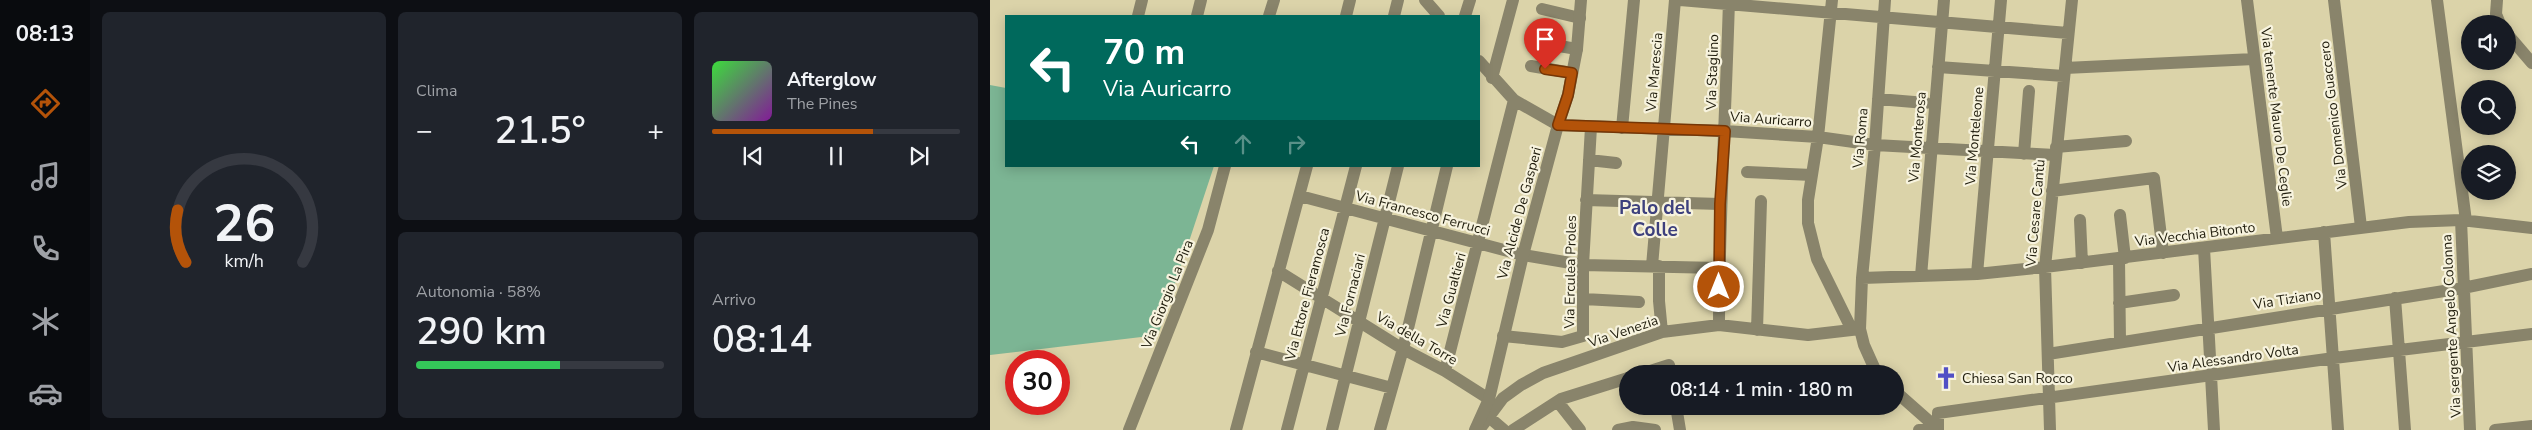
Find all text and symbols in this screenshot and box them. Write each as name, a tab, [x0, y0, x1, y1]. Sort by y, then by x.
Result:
map controls	[2461, 15, 2516, 200]
button: sound	[2461, 15, 2516, 70]
pin	[1524, 18, 1566, 69]
text: 08:13	[16, 19, 74, 49]
icon: arrive	[1531, 25, 1559, 53]
street label: Via tenente Mauro De Ceglie	[2256, 26, 2297, 207]
text: 70 m	[1103, 29, 1185, 76]
street label: Via Marescia	[1641, 32, 1667, 113]
street label: Via Staglino	[1702, 33, 1723, 111]
icon: left	[1020, 35, 1085, 100]
street label: Via Domenico Guaccero	[2315, 40, 2352, 191]
text: Afterglow	[787, 67, 877, 93]
text: Via Auricarro	[1103, 74, 1232, 104]
text: Clima	[416, 80, 457, 102]
button: search	[2461, 80, 2516, 135]
icon: directions	[28, 86, 63, 121]
street label: Via Monteleone	[1961, 86, 1988, 187]
street label: Via Monterosa	[1904, 91, 1931, 184]
text: The Pines	[787, 93, 857, 115]
text: 21.5°	[494, 105, 586, 156]
street label: Via Auricarro	[1729, 107, 1813, 132]
street label: Via Roma	[1848, 107, 1873, 170]
text: −	[416, 112, 433, 150]
text: +	[647, 112, 664, 150]
icon: left	[1176, 130, 1204, 158]
icon: ahead	[1229, 130, 1257, 158]
icon: right	[1282, 130, 1310, 158]
icon: previous	[739, 142, 767, 170]
icon: pause	[822, 142, 850, 170]
icon: next	[905, 142, 933, 170]
street label: Via Alcide De Gasperi	[1492, 145, 1546, 283]
button: layers	[2461, 145, 2516, 200]
icon: music	[28, 159, 63, 194]
street label: Via Cesare Cantù	[2021, 159, 2050, 269]
street label: Via Francesco Ferrucci	[1352, 186, 1492, 241]
text: 26	[213, 188, 275, 259]
district label: Palo del Colle	[1619, 195, 1691, 243]
street label: Via Erculea Proles	[1560, 215, 1581, 330]
street label: Via Vecchia Bitonto	[2133, 218, 2257, 251]
street label: Via Ettore Fieramosca	[1280, 226, 1334, 363]
icon: phone	[28, 231, 63, 266]
street label: Via sergente Angelo Colonna	[2437, 234, 2466, 419]
street label: Via Giorgio La Pira	[1137, 237, 1198, 352]
text: km/h	[224, 249, 264, 273]
street label: Via Gualtieri	[1432, 250, 1471, 331]
street label: Via Fornaciari	[1331, 252, 1370, 340]
position arrow	[1692, 260, 1744, 312]
text: Autonomia · 58%	[416, 281, 541, 303]
street label: Via Tiziano	[2251, 285, 2323, 314]
text: Arrivo	[712, 289, 756, 311]
icon: climate	[28, 304, 63, 339]
text: 290 km	[416, 306, 547, 357]
street label: Via della Torre	[1372, 307, 1461, 370]
street label: Via Venezia	[1585, 311, 1661, 353]
text: 08:14	[712, 314, 812, 365]
street label: Via Alessandro Volta	[2165, 340, 2300, 377]
speed limit sign: 30	[1005, 350, 1070, 415]
church icon: Chiesa San Rocco	[1933, 365, 1959, 391]
place label: Chiesa San Rocco	[1962, 369, 2073, 388]
icon: car	[28, 376, 63, 411]
text: 08:14 · 1 min · 180 m	[1670, 377, 1853, 403]

